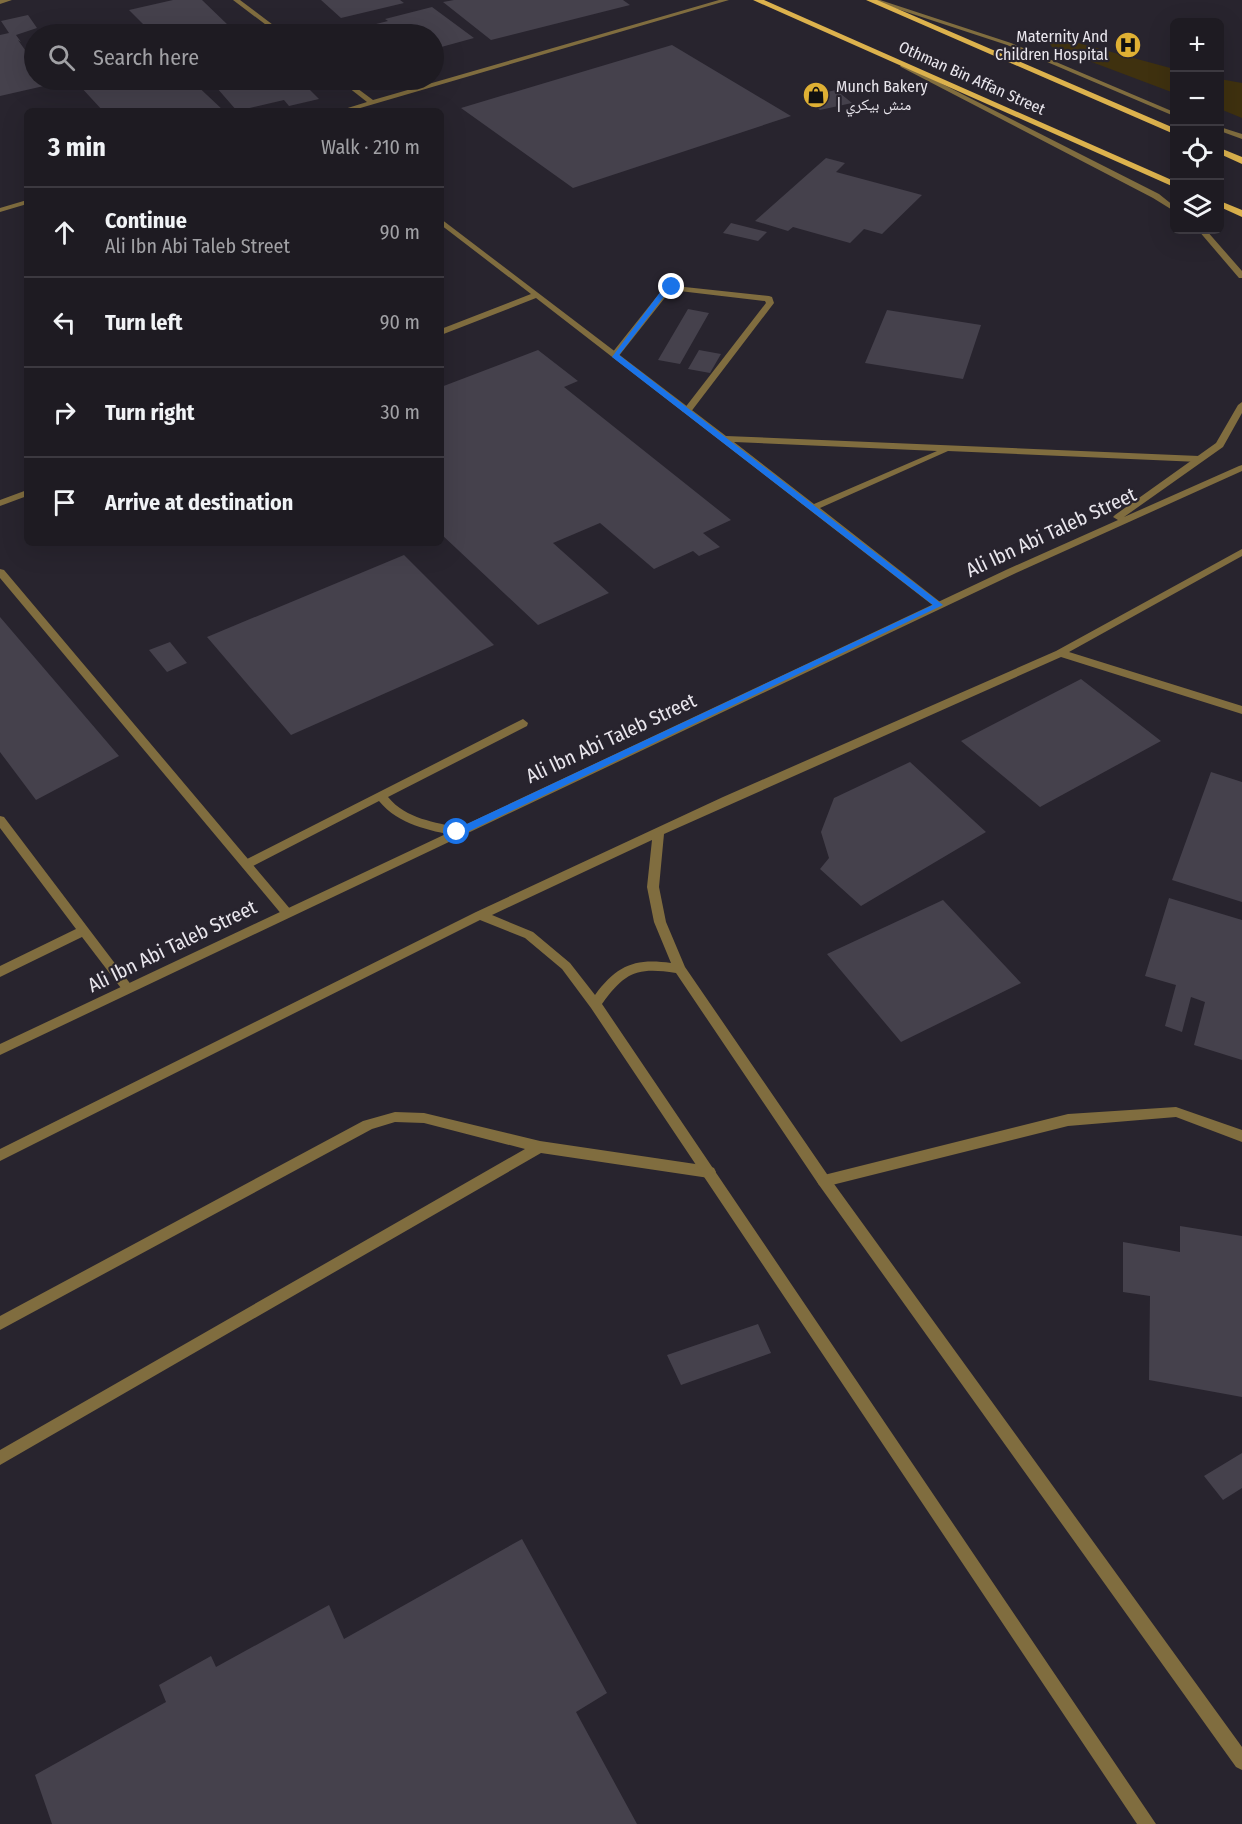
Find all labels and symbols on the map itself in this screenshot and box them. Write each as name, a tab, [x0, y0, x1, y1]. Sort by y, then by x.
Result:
place label: Maternity And Children Hospital	[995, 27, 1108, 64]
hospital icon: Maternity And Children Hospital	[1113, 30, 1143, 60]
street label: Othman Bin Affan Street	[896, 37, 1049, 119]
place label: Munch Bakery | منش بيكري	[836, 77, 929, 117]
shop icon: Munch Bakery | منش بيكري	[801, 80, 831, 110]
route end	[658, 273, 684, 299]
street label: Ali Ibn Abi Taleb Street	[962, 482, 1140, 582]
street label: Ali Ibn Abi Taleb Street	[522, 688, 700, 788]
route start	[443, 818, 469, 844]
street label: Ali Ibn Abi Taleb Street	[84, 894, 261, 997]

